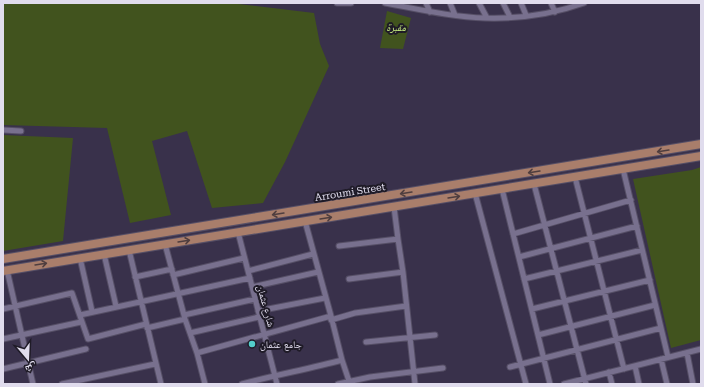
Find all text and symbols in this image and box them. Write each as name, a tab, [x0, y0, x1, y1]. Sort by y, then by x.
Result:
park label: مقبرة	[386, 22, 406, 34]
one-way arrow	[656, 147, 669, 155]
one-way arrow	[528, 168, 541, 176]
street label: Arroumi Street	[314, 181, 386, 203]
one-way arrow	[400, 189, 413, 197]
one-way arrow	[447, 193, 460, 201]
one-way arrow	[272, 210, 285, 218]
one-way arrow	[319, 214, 332, 222]
one-way arrow	[177, 237, 190, 245]
one-way arrow	[35, 260, 48, 268]
street label: شارع عثمان	[254, 284, 277, 329]
north arrow	[8, 339, 48, 379]
marker: جامع عثمان	[247, 339, 257, 349]
place label: جامع عثمان	[260, 339, 303, 351]
text: ش	[23, 359, 39, 376]

